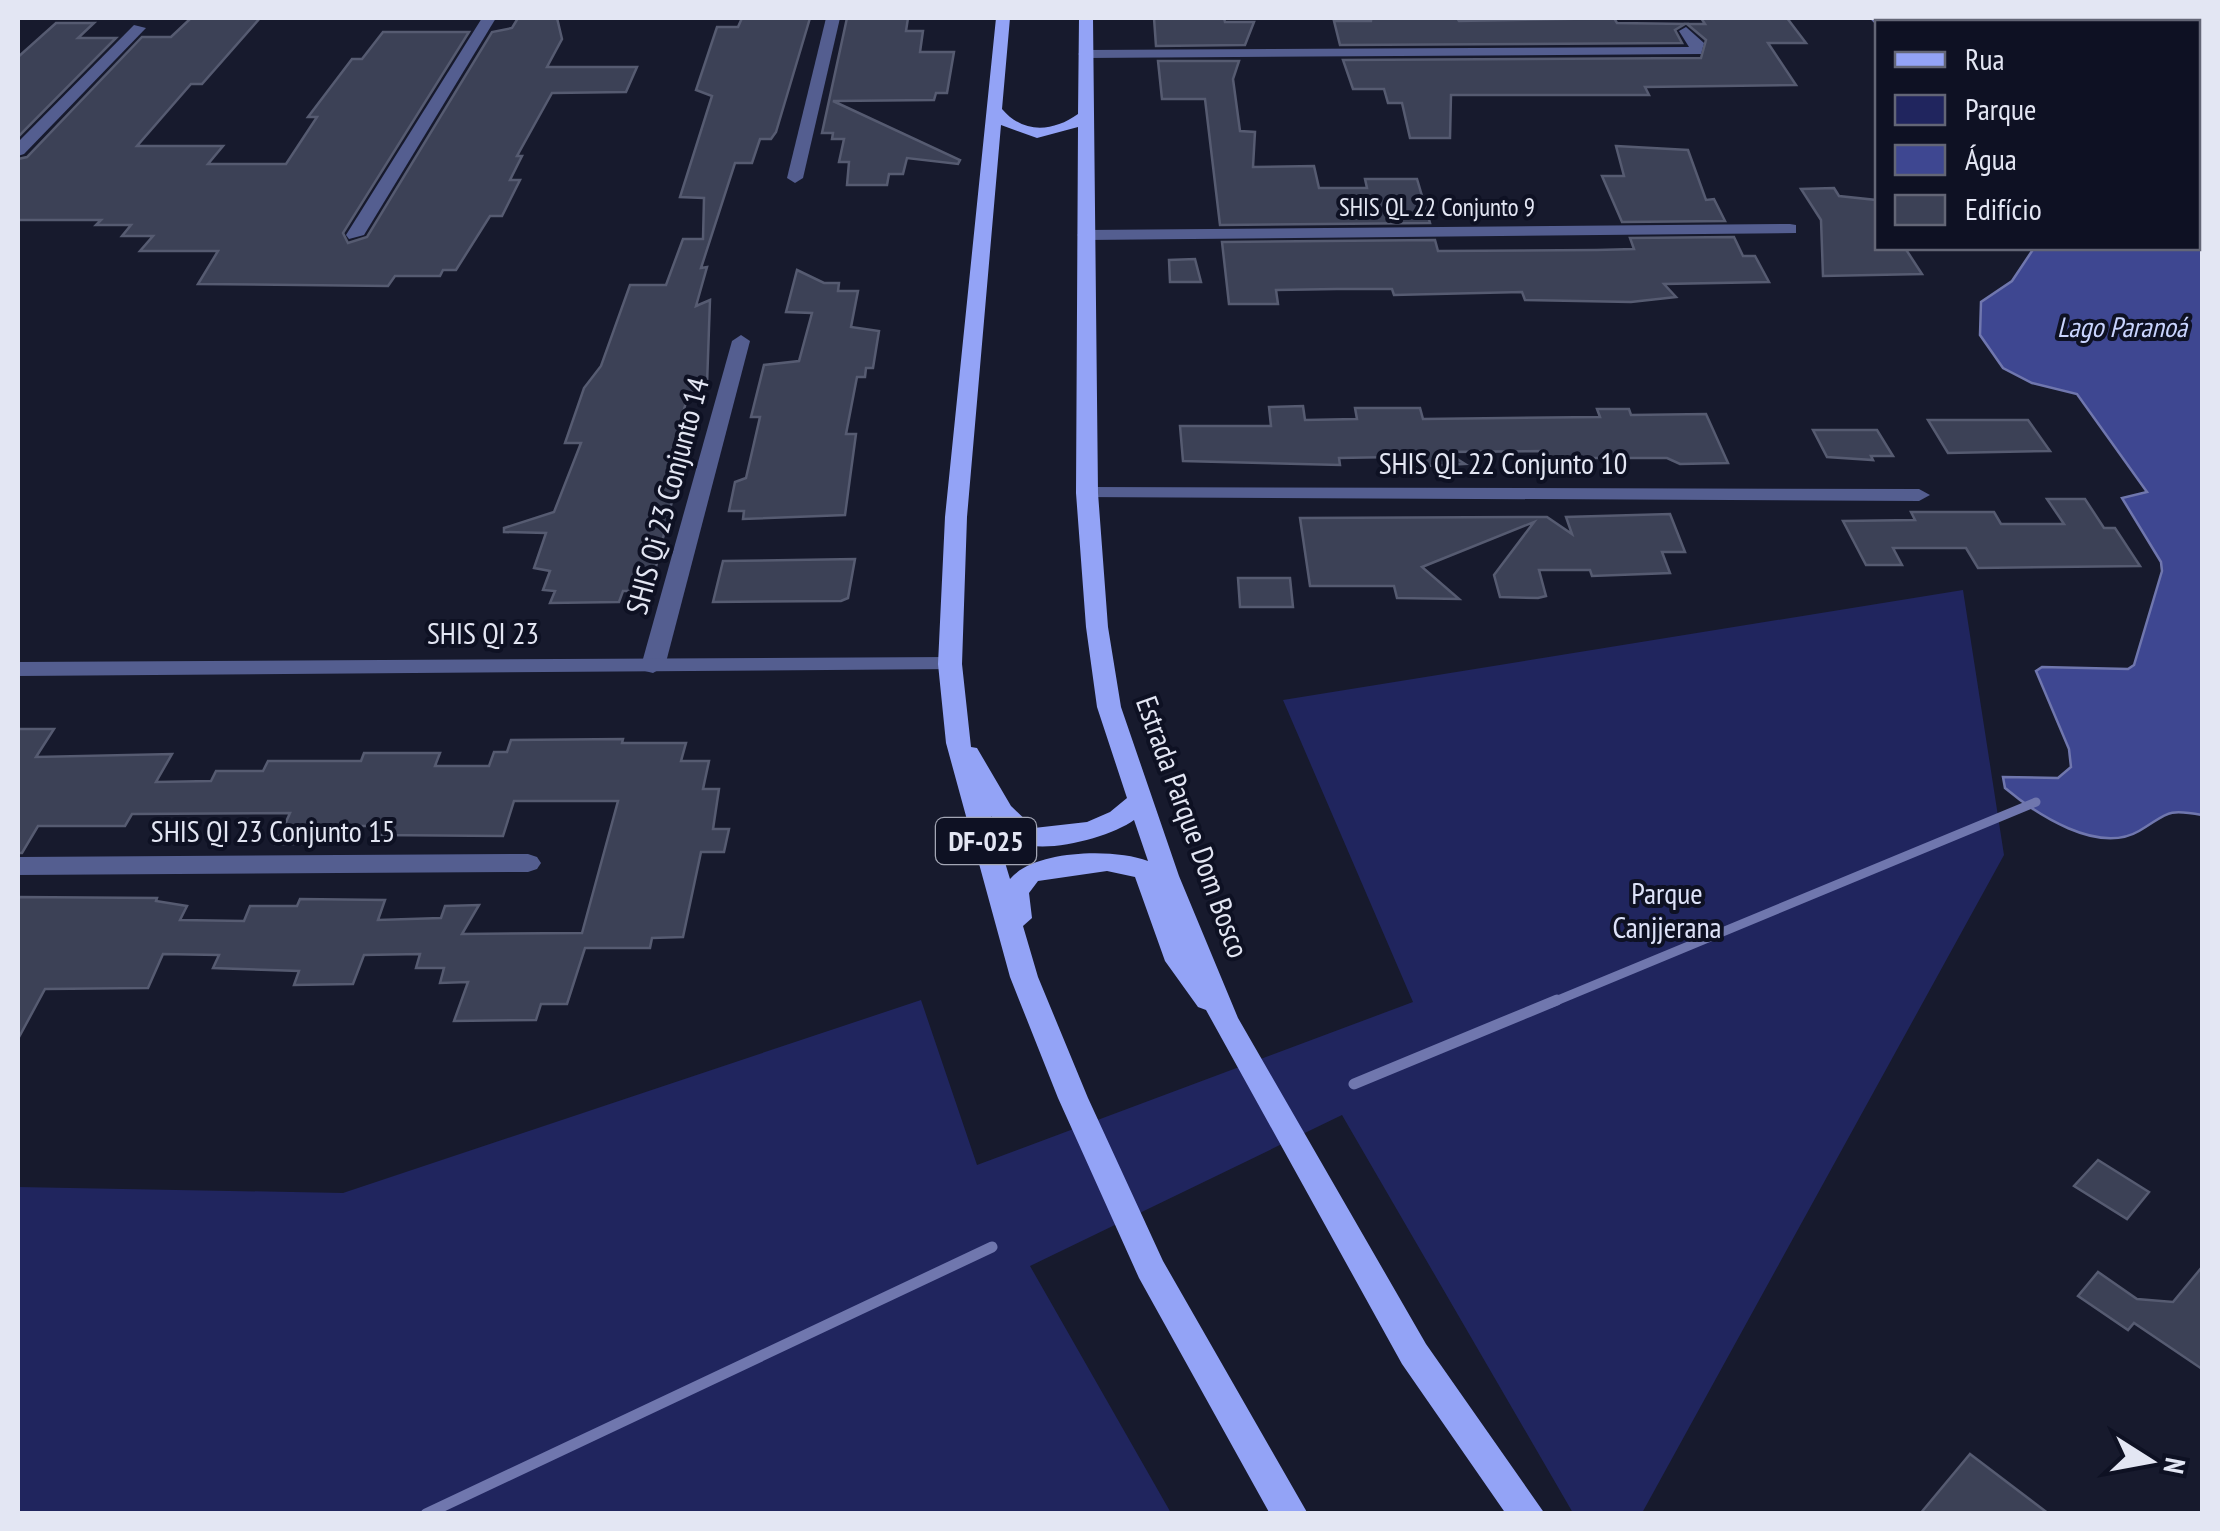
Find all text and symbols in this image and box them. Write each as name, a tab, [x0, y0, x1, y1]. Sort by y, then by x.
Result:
legend	[1875, 20, 2200, 250]
text: Rua	[1965, 39, 2004, 78]
text: Parque	[1965, 89, 2036, 128]
text: Água	[1965, 139, 2017, 178]
text: Edifício	[1965, 189, 2042, 228]
street label: SHIS QL 22 Conjunto 9	[1339, 191, 1535, 223]
water label: Lago Paranoá	[2057, 308, 2189, 345]
street label: SHIS Qi 23 Conjunto 14	[616, 373, 717, 618]
street label: SHIS QL 22 Conjunto 10	[1379, 443, 1627, 482]
street label: SHIS QI 23	[427, 613, 539, 652]
street label: Estrada Parque Dom Bosco	[1128, 690, 1259, 963]
street label: SHIS QI 23 Conjunto 15	[151, 811, 395, 850]
road number: DF-025	[936, 818, 1036, 864]
park label: Parque Canjjerana	[1612, 873, 1722, 946]
north arrow	[2100, 1411, 2200, 1511]
text: N	[2155, 1455, 2195, 1477]

